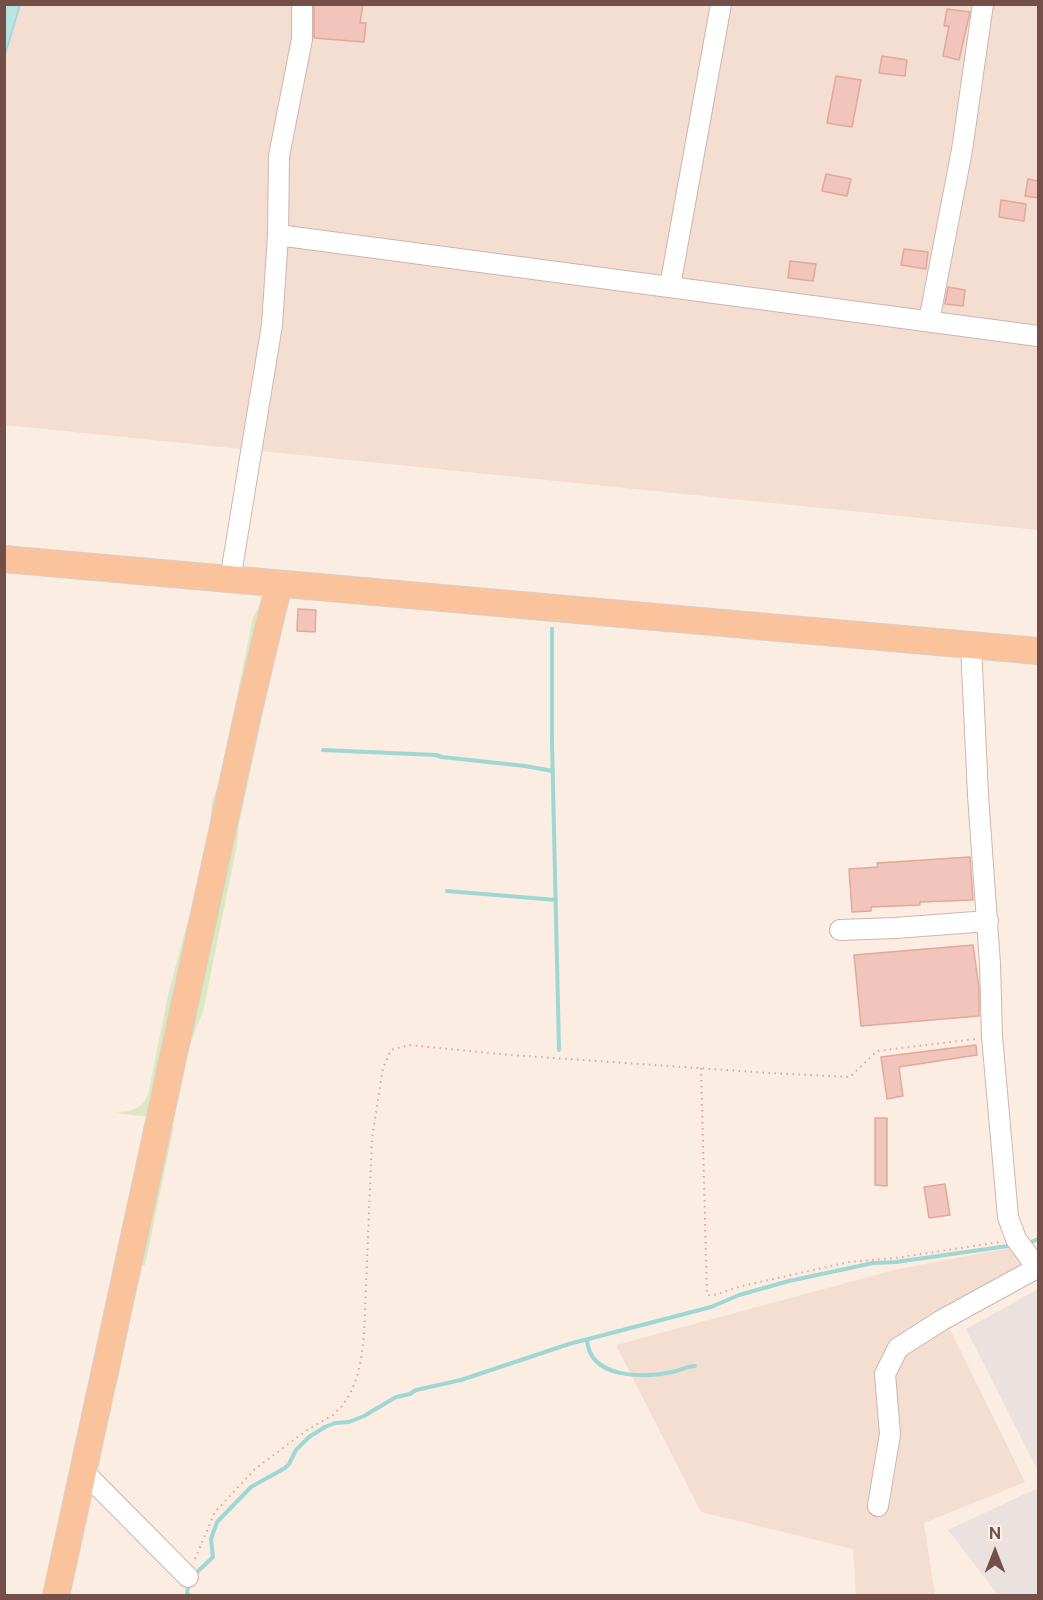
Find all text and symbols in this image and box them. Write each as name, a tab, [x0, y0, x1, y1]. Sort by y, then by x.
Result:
north arrow	[965, 1522, 1025, 1582]
text: N	[989, 1524, 1001, 1543]

